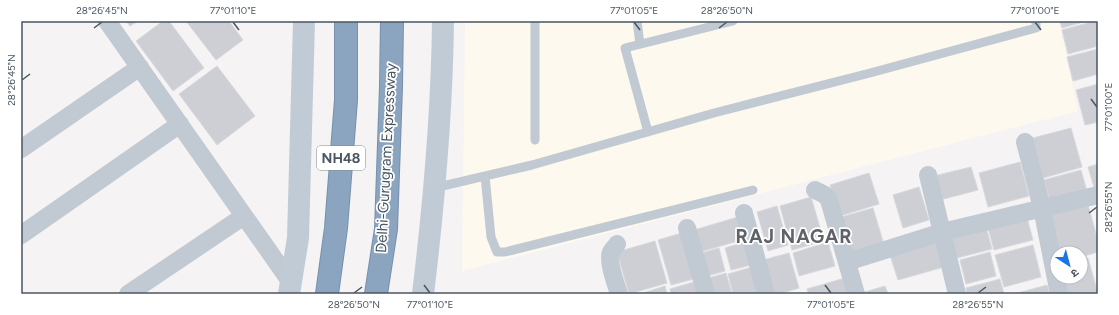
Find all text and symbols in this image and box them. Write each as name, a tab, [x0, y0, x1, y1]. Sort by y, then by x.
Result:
text: 28°26'45"N	[76, 4, 128, 17]
text: 77°01'10"E	[210, 4, 256, 17]
text: 77°01'05"E	[610, 4, 658, 17]
text: 28°26'50"N	[701, 4, 753, 17]
text: 77°01'00"E	[1011, 4, 1060, 17]
text: 28°26'45"N	[5, 54, 18, 106]
street label: Delhi-Gurugram Expressway	[372, 62, 400, 253]
text: 77°01'00"E	[1102, 82, 1115, 131]
road number: NH48	[317, 146, 365, 170]
text: 28°26'55"N	[1102, 181, 1115, 233]
district label: RAJ NAGAR	[736, 225, 852, 248]
north arrow	[1049, 245, 1089, 285]
text: उ	[1068, 266, 1081, 280]
text: 28°26'50"N	[328, 298, 380, 311]
text: 77°01'10"E	[407, 298, 453, 311]
text: 77°01'05"E	[807, 298, 855, 311]
text: 28°26'55"N	[952, 298, 1004, 311]

